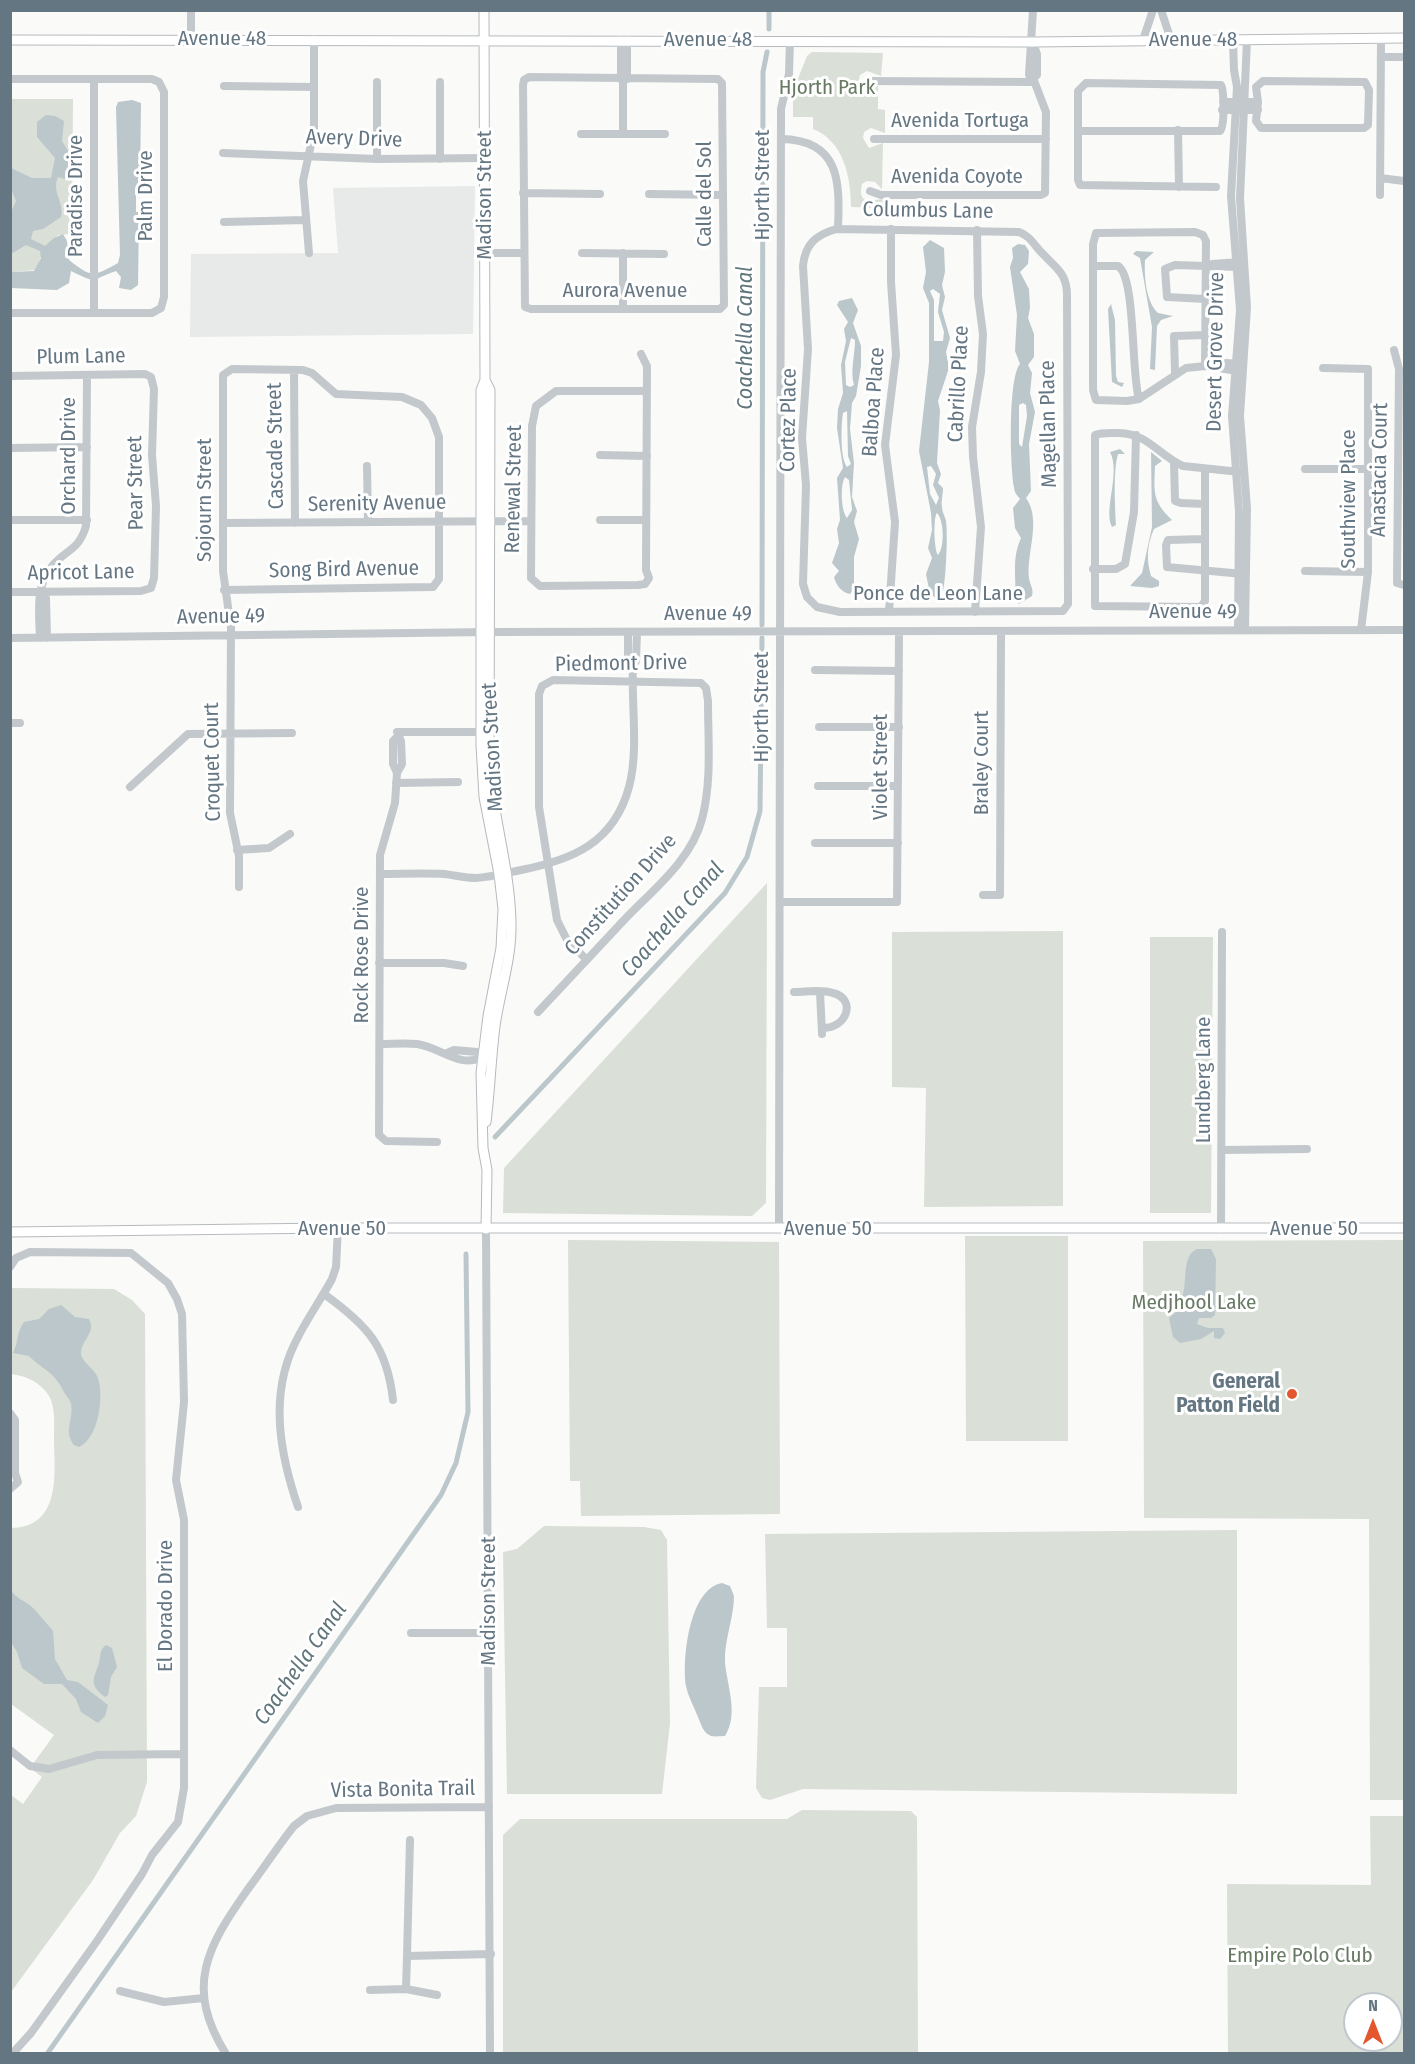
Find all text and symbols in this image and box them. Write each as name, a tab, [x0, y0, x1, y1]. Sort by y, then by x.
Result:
street label: Avenue 48	[178, 26, 266, 52]
street label: Avenue 48	[664, 27, 752, 53]
street label: Avenue 48	[1149, 27, 1237, 53]
park label: Hjorth Park	[779, 75, 875, 101]
street label: Avenida Tortuga	[891, 108, 1029, 134]
street label: Avery Drive	[305, 125, 403, 153]
street label: Madison Street	[472, 130, 498, 260]
street label: Hjorth Street	[750, 130, 776, 240]
street label: Paradise Drive	[63, 135, 89, 257]
street label: Calle del Sol	[692, 141, 718, 247]
street label: Palm Drive	[133, 150, 159, 242]
street label: Avenida Coyote	[891, 164, 1023, 190]
street label: Columbus Lane	[862, 197, 994, 225]
water label: Coachella Canal	[733, 266, 759, 410]
street label: Desert Grove Drive	[1202, 272, 1230, 432]
street label: Aurora Avenue	[563, 278, 687, 304]
street label: Cabrillo Place	[943, 325, 975, 443]
street label: Plum Lane	[36, 344, 126, 370]
street label: Balboa Place	[858, 346, 890, 458]
street label: Magellan Place	[1035, 360, 1063, 488]
street label: Cortez Place	[775, 368, 803, 472]
street label: Cascade Street	[262, 382, 290, 510]
street label: Orchard Drive	[56, 397, 82, 515]
street label: Anastacia Court	[1366, 403, 1394, 537]
street label: Renewal Street	[500, 424, 528, 554]
street label: Southview Place	[1336, 429, 1362, 569]
street label: Pear Street	[123, 435, 149, 531]
street label: Sojourn Street	[192, 438, 218, 562]
street label: Serenity Avenue	[308, 490, 446, 518]
street label: Song Bird Avenue	[269, 556, 419, 584]
street label: Apricot Lane	[27, 559, 135, 587]
street label: Ponce de Leon Lane	[853, 581, 1023, 607]
street label: Avenue 49	[1149, 599, 1237, 625]
street label: Avenue 49	[664, 601, 752, 627]
street label: Avenue 49	[177, 604, 265, 630]
street label: Piedmont Drive	[555, 650, 687, 678]
street label: Hjorth Street	[749, 652, 775, 762]
street label: Madison Street	[477, 682, 509, 812]
street label: Croquet Court	[199, 702, 227, 822]
street label: Braley Court	[969, 711, 995, 815]
street label: Violet Street	[868, 714, 894, 820]
street label: Constitution Drive	[560, 829, 682, 961]
water label: Coachella Canal	[616, 857, 730, 983]
street label: Rock Rose Drive	[349, 887, 375, 1023]
street label: Lundberg Lane	[1191, 1017, 1217, 1143]
street label: Avenue 50	[298, 1216, 386, 1242]
street label: Avenue 50	[784, 1216, 872, 1242]
street label: Avenue 50	[1270, 1216, 1358, 1242]
park label: Medjhool Lake	[1132, 1290, 1256, 1316]
place label: General Patton Field	[1176, 1369, 1280, 1419]
marker: General Patton Field	[1285, 1387, 1299, 1401]
street label: Madison Street	[476, 1536, 502, 1666]
street label: El Dorado Drive	[153, 1540, 179, 1672]
water label: Coachella Canal	[249, 1598, 353, 1730]
street label: Vista Bonita Trail	[330, 1776, 476, 1804]
park label: Empire Polo Club	[1227, 1943, 1373, 1969]
north arrow	[1343, 1992, 1403, 2052]
text: N	[1368, 1996, 1378, 2015]

